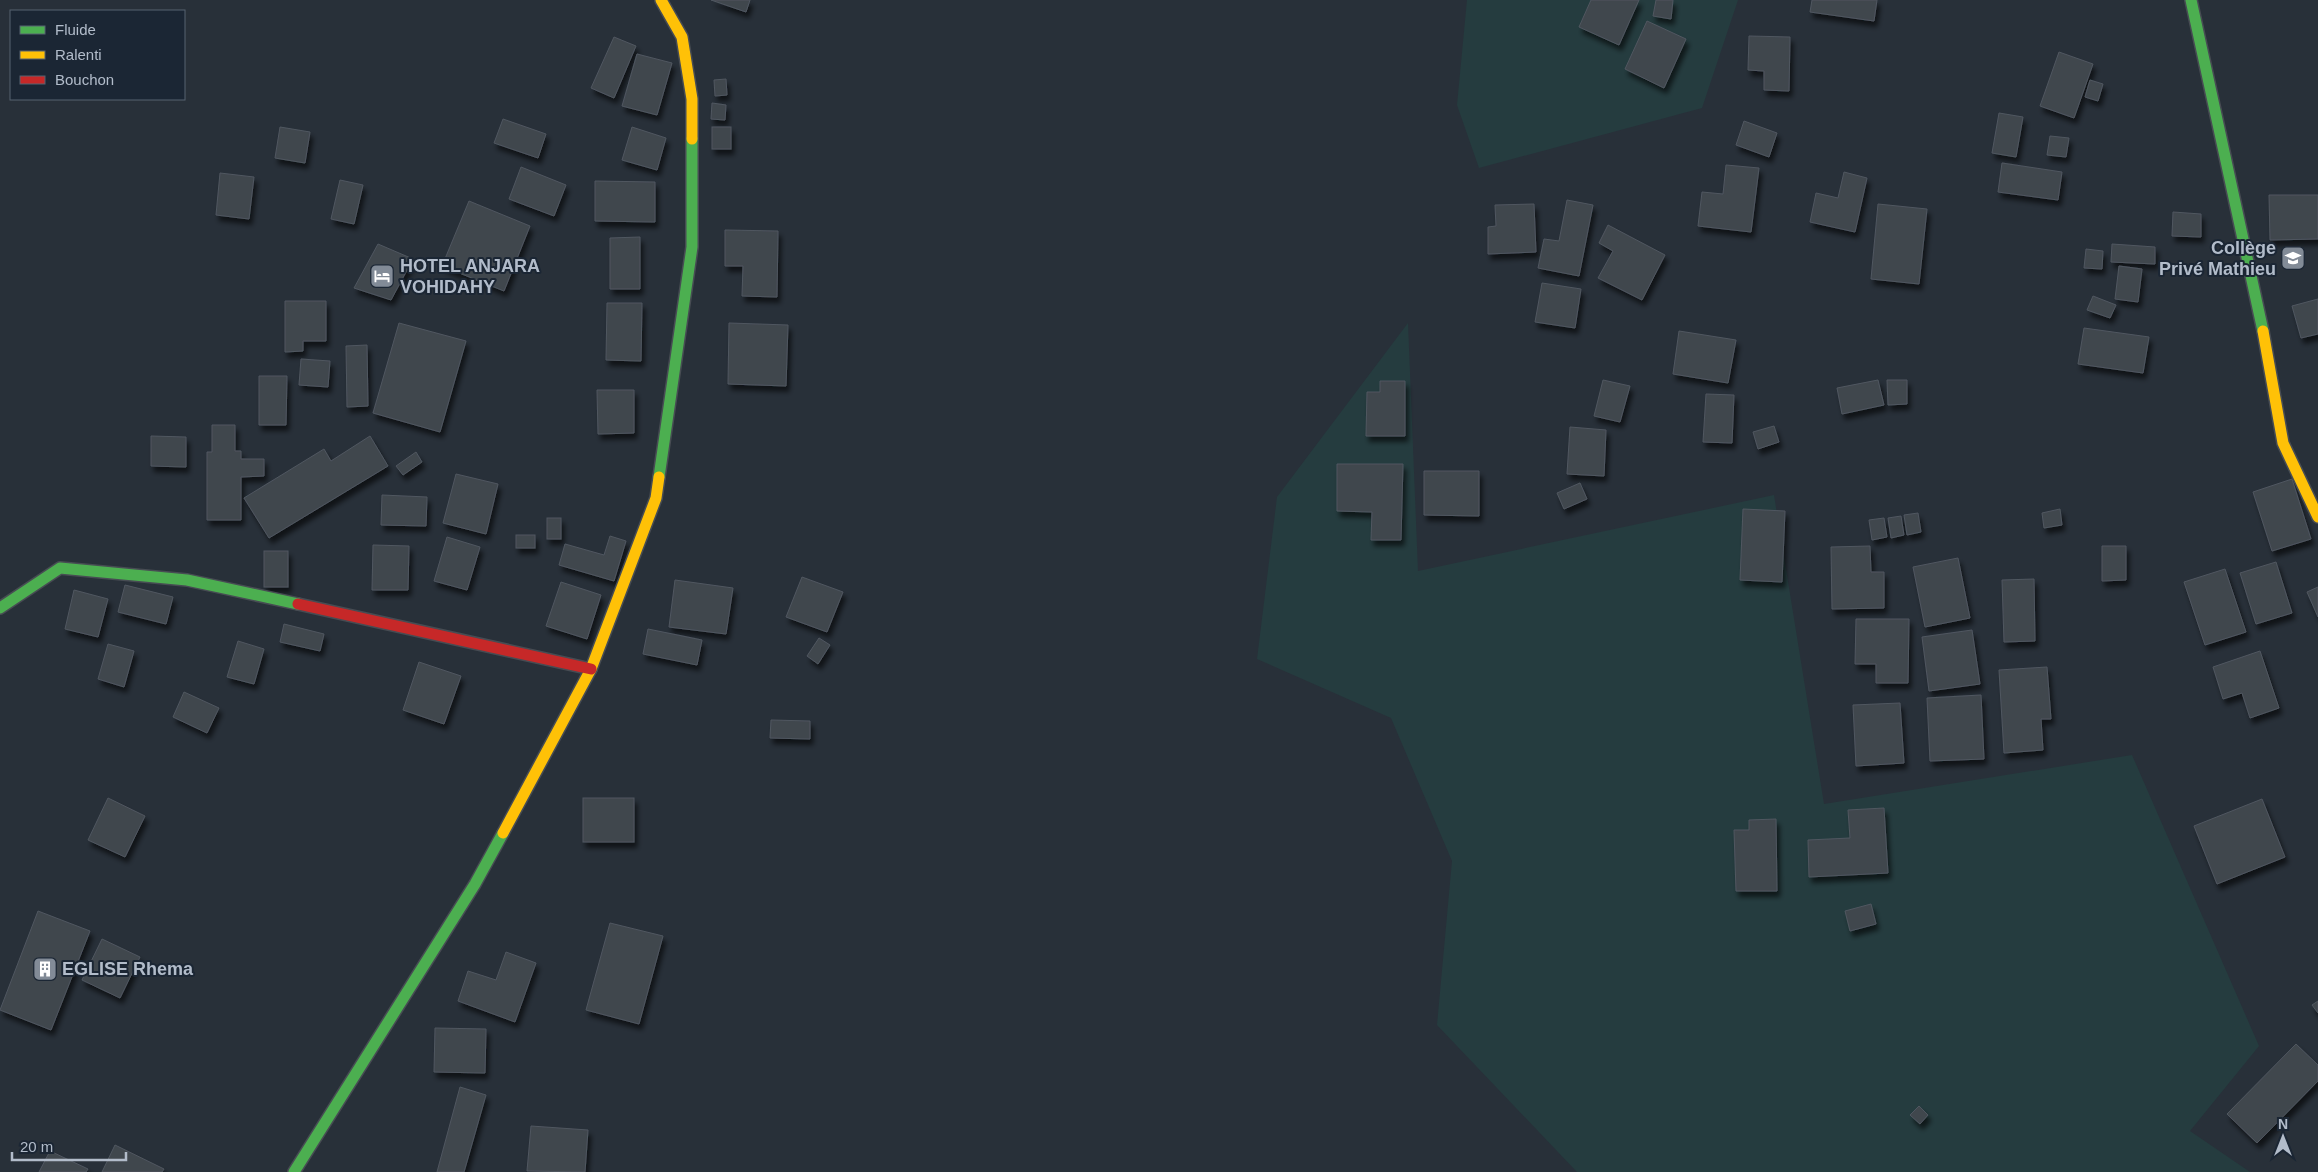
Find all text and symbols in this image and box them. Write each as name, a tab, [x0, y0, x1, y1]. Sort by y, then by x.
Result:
legend	[10, 10, 185, 100]
text: Fluide	[55, 21, 96, 38]
text: Ralenti	[55, 46, 102, 63]
text: Bouchon	[55, 71, 114, 88]
place label: Collège Privé Mathieu	[2159, 238, 2276, 279]
school or university icon: Collège Privé Mathieu	[2280, 245, 2306, 271]
place label: HOTEL ANJARA VOHIDAHY	[400, 256, 540, 297]
hotel icon: HOTEL ANJARA VOHIDAHY	[369, 263, 395, 289]
building icon: EGLISE Rhema	[32, 956, 58, 982]
place label: EGLISE Rhema	[62, 959, 194, 979]
north arrow	[2258, 1112, 2308, 1162]
text: N	[2278, 1116, 2288, 1132]
scale bar	[12, 1130, 126, 1162]
text: 20 m	[20, 1138, 53, 1155]

